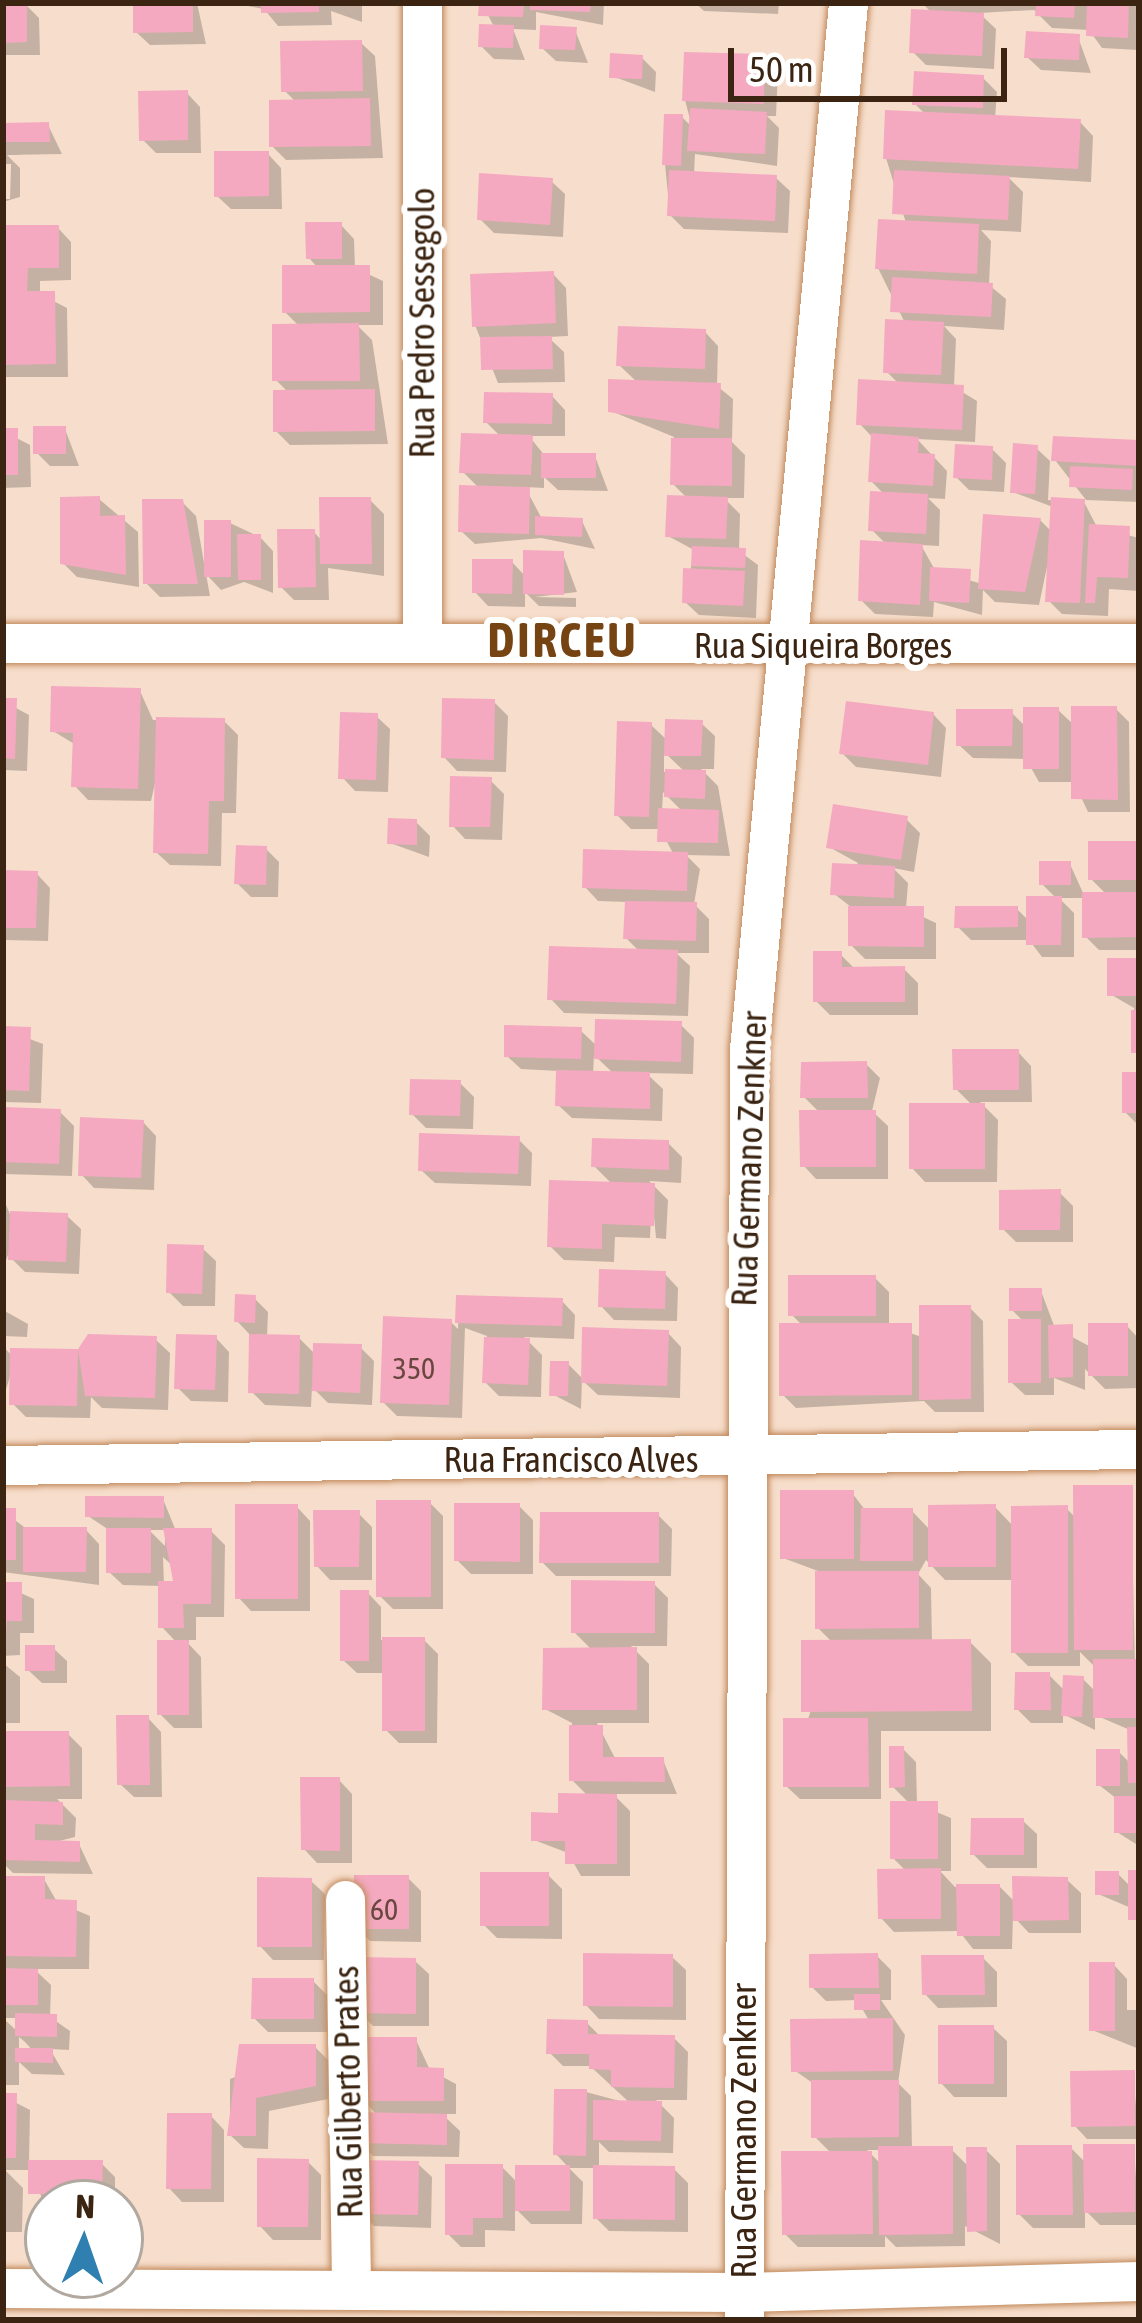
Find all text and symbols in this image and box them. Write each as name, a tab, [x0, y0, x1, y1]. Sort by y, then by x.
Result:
scale bar	[734, 24, 1013, 98]
text: 50 m	[749, 48, 814, 90]
street label: Rua Pedro Sessegolo	[400, 187, 444, 459]
district label: DIRCEU	[487, 611, 639, 669]
street label: Rua Siqueira Borges	[694, 624, 952, 668]
street label: Rua Germano Zenkner	[722, 1011, 776, 1307]
house number: 350	[393, 1350, 435, 1386]
street label: Rua Francisco Alves	[444, 1438, 698, 1482]
house number: 60	[370, 1891, 398, 1927]
street label: Rua Gilberto Prates	[324, 1965, 372, 2219]
street label: Rua Germano Zenkner	[722, 1983, 766, 2279]
north arrow	[24, 2179, 144, 2299]
text: N	[75, 2187, 96, 2225]

